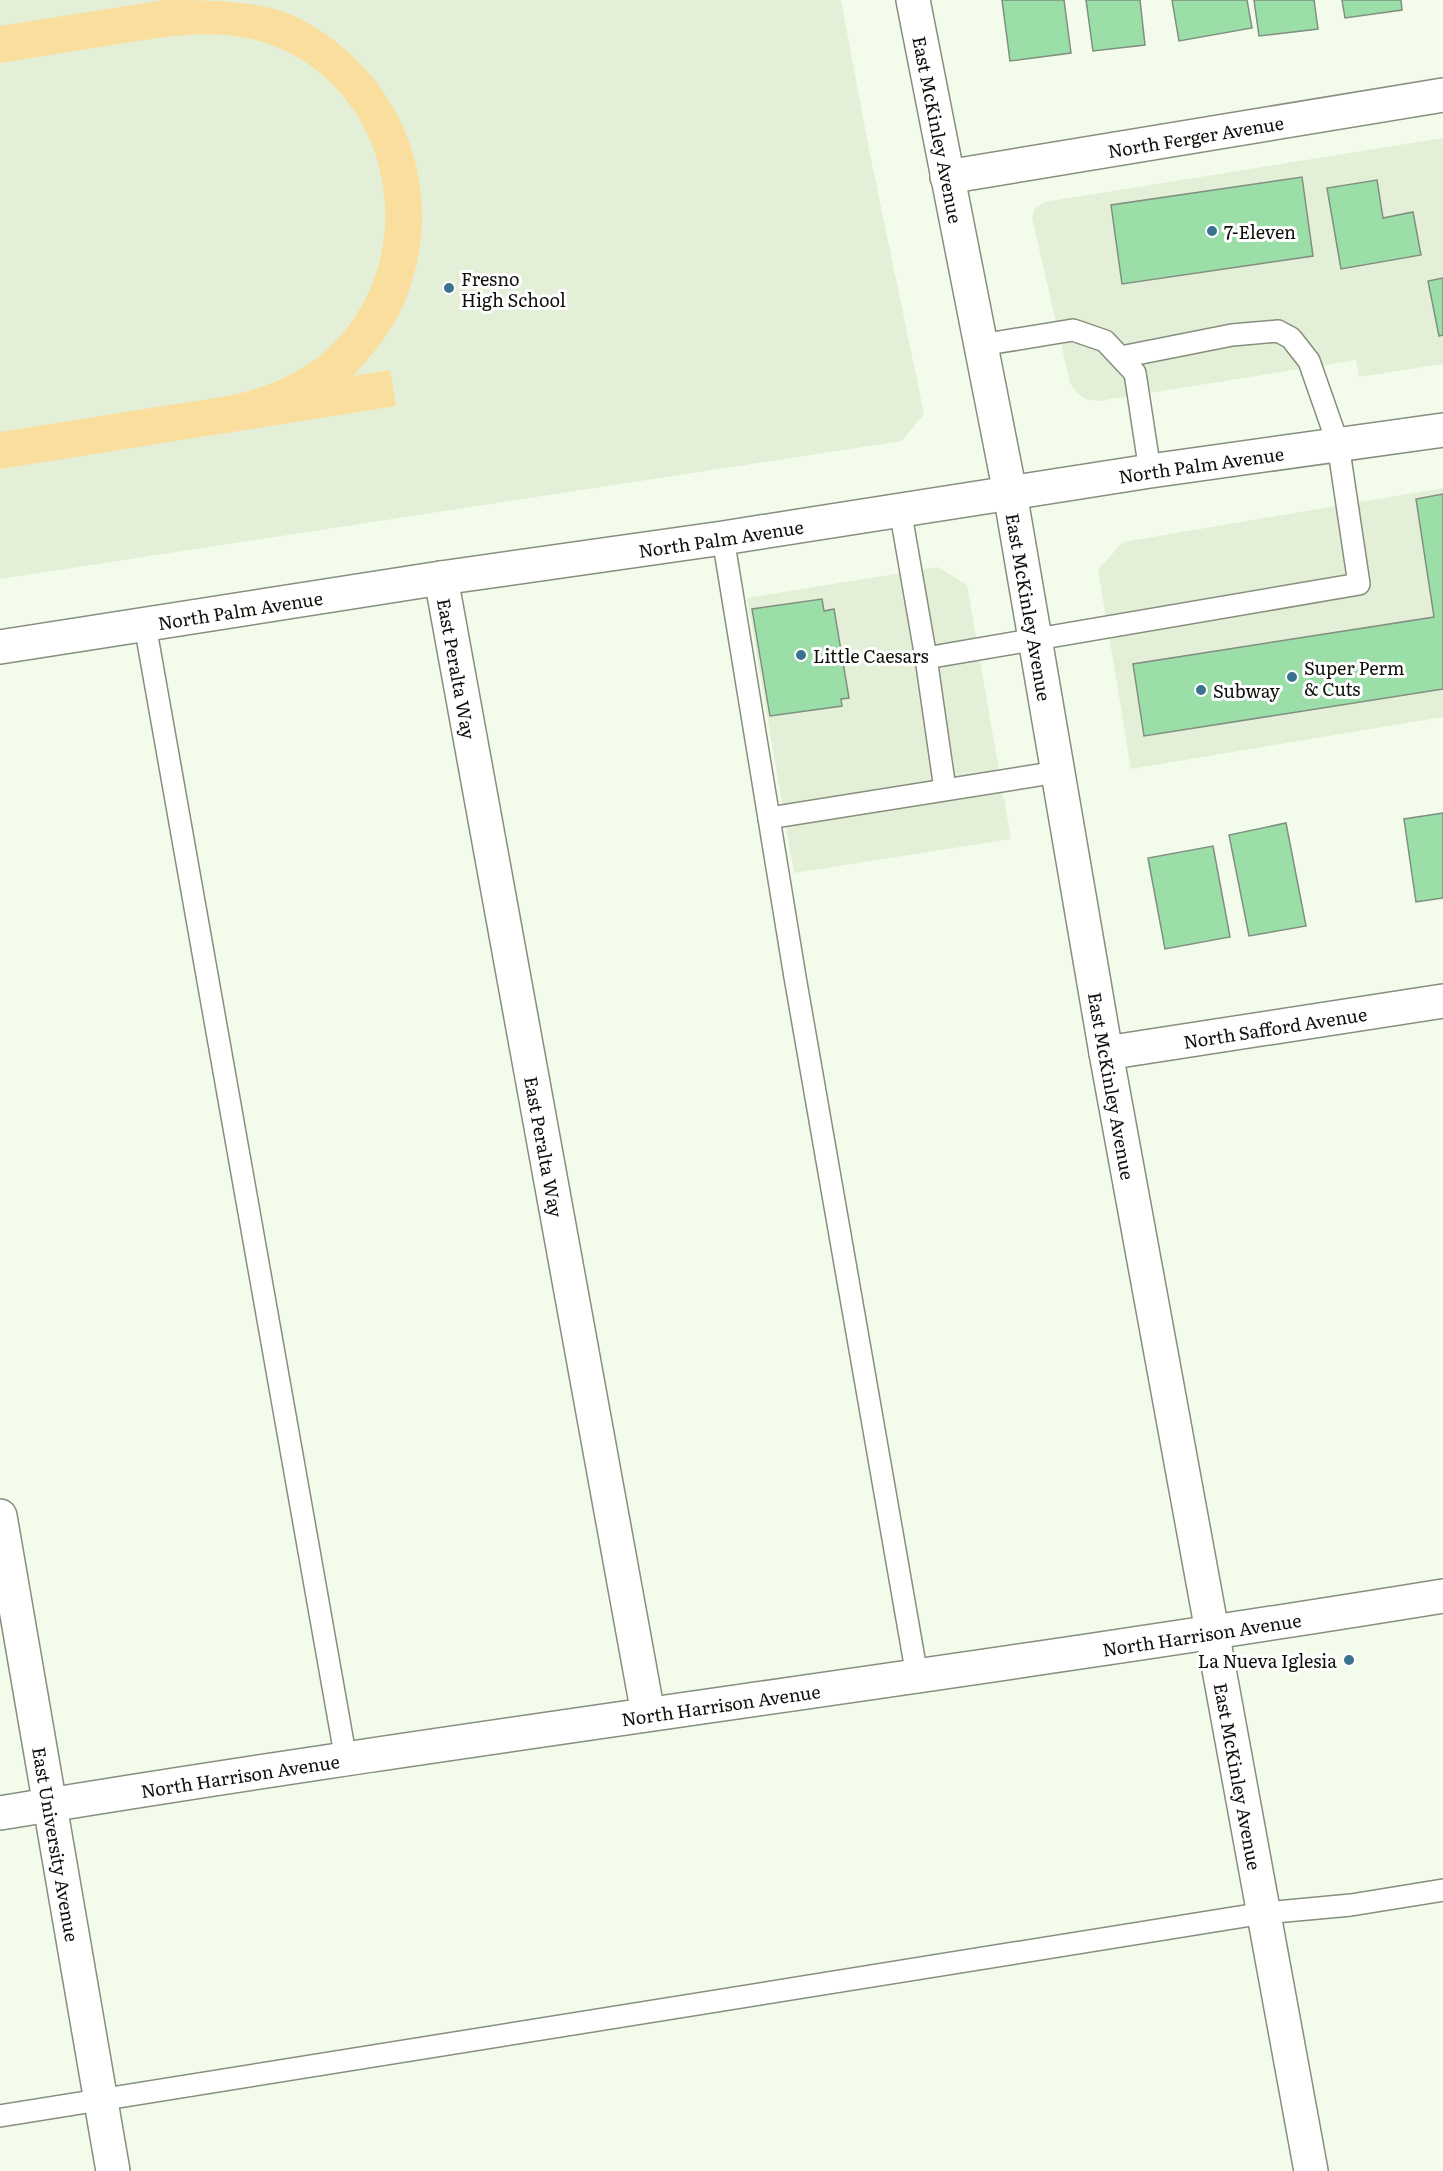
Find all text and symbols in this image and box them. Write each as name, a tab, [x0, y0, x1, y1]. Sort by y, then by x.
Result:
street label: East McKinley Avenue	[907, 34, 970, 225]
street label: North Ferger Avenue	[1106, 108, 1286, 164]
place label: 7-Eleven	[1224, 218, 1296, 245]
marker: 7-Eleven	[1205, 224, 1219, 238]
place label: Fresno High School	[461, 265, 566, 313]
marker: Fresno High School	[442, 281, 456, 295]
street label: North Palm Avenue	[1117, 439, 1285, 489]
street label: East McKinley Avenue	[1000, 511, 1059, 703]
street label: North Palm Avenue	[636, 512, 805, 563]
street label: North Palm Avenue	[156, 583, 325, 636]
street label: East Peralta Way	[431, 596, 484, 742]
place label: Little Caesars	[813, 642, 929, 669]
marker: Little Caesars	[794, 648, 808, 662]
place label: Super Perm & Cuts	[1304, 654, 1404, 702]
marker: Super Perm & Cuts	[1285, 670, 1299, 684]
place label: Subway	[1213, 677, 1280, 704]
marker: Subway	[1194, 683, 1208, 697]
street label: East McKinley Avenue	[1082, 990, 1142, 1182]
street label: North Safford Avenue	[1181, 999, 1369, 1054]
street label: East Peralta Way	[519, 1074, 571, 1220]
street label: North Harrison Avenue	[1100, 1605, 1303, 1662]
place label: La Nueva Iglesia	[1198, 1647, 1337, 1674]
marker: La Nueva Iglesia	[1342, 1653, 1356, 1667]
street label: North Harrison Avenue	[620, 1677, 822, 1732]
street label: East McKinley Avenue	[1208, 1680, 1269, 1872]
street label: East University Avenue	[27, 1745, 87, 1944]
street label: North Harrison Avenue	[139, 1747, 341, 1804]

